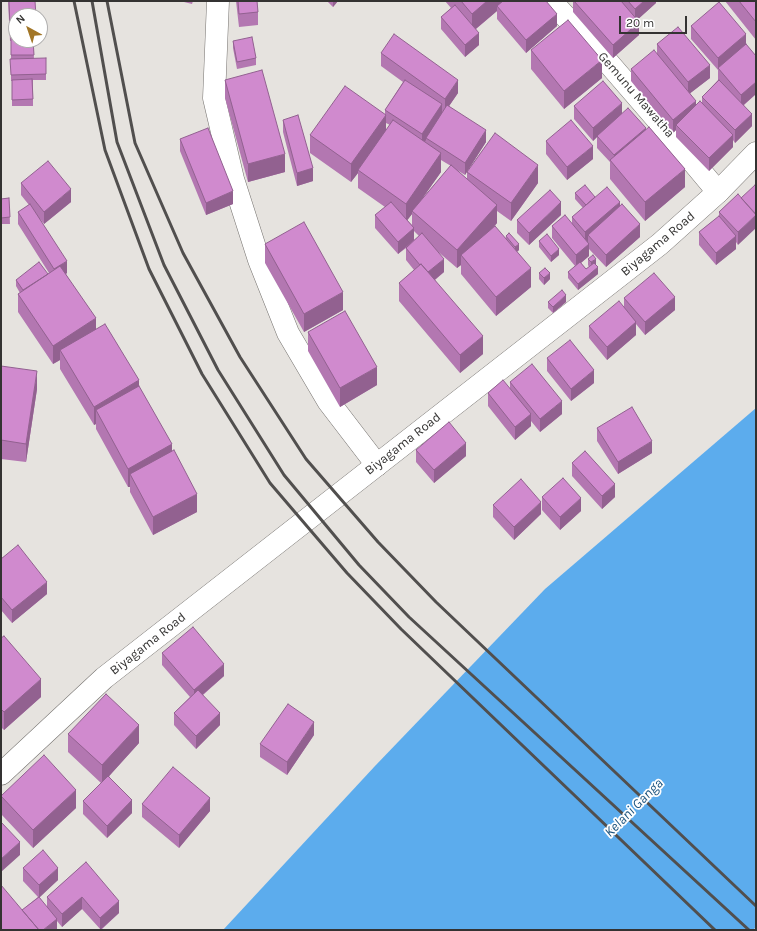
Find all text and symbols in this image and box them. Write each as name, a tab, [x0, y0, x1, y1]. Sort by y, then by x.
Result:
north arrow	[8, 8, 48, 48]
scale bar	[621, 8, 689, 34]
text: N	[13, 12, 28, 27]
text: 20 m	[626, 16, 654, 30]
street label: Gemunu Mawatha	[595, 49, 677, 141]
street label: Biyagama Road	[618, 208, 698, 280]
street label: Biyagama Road	[362, 410, 444, 478]
street label: Biyagama Road	[107, 610, 189, 678]
water label: Kelani Ganga	[601, 775, 667, 841]

